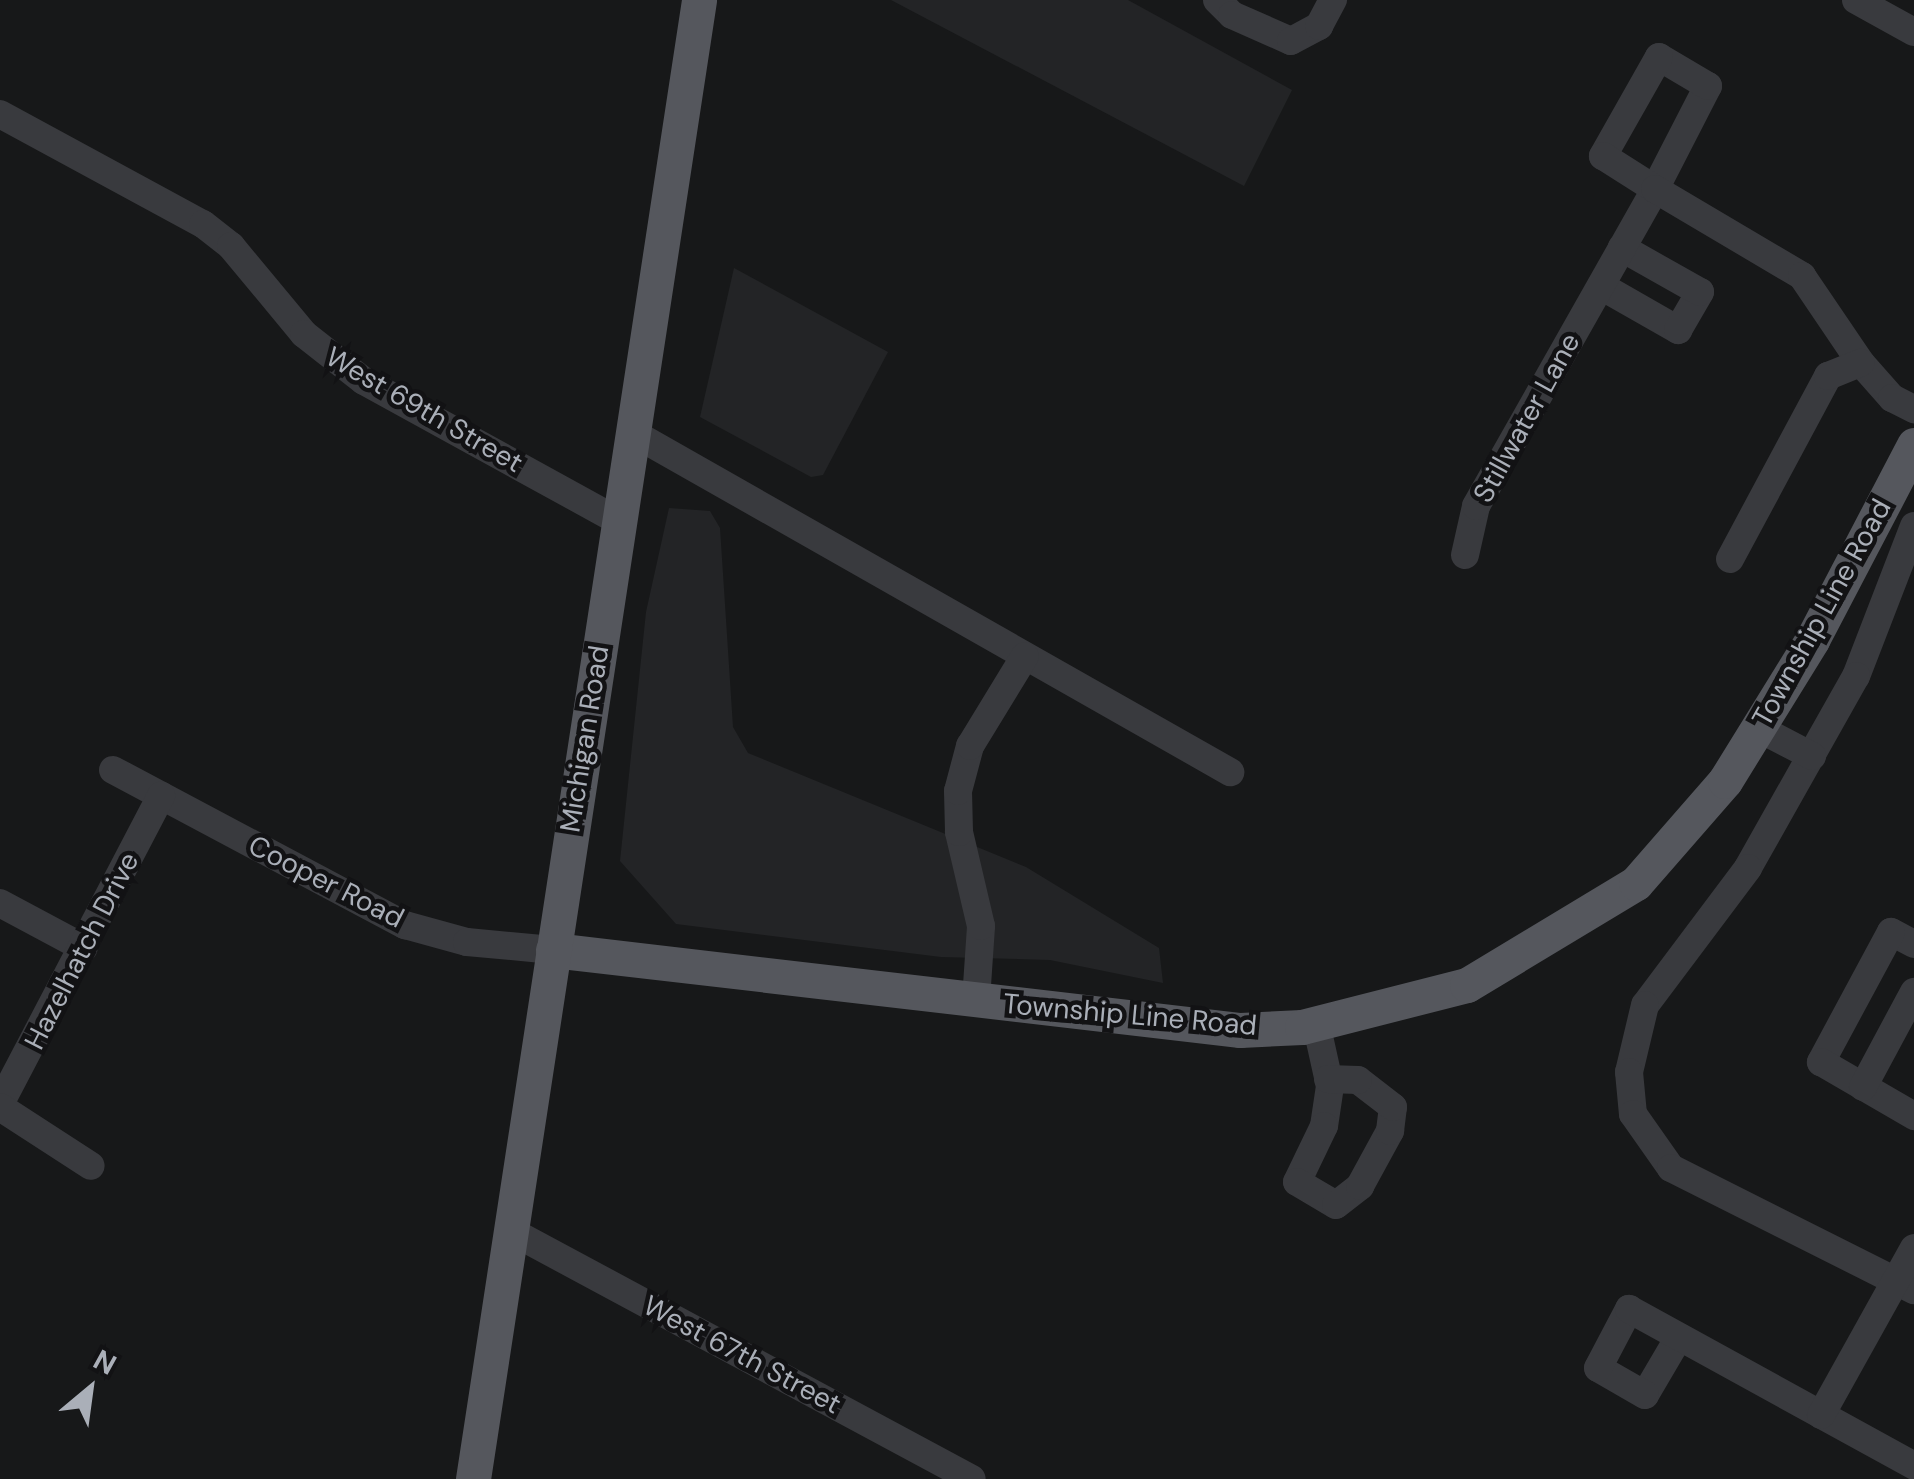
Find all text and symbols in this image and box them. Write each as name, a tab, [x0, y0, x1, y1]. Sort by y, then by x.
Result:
street label: Stillwater Lane	[1467, 327, 1587, 509]
street label: West 69th Street	[320, 340, 528, 480]
street label: Township Line Road	[1746, 494, 1898, 732]
street label: Michigan Road	[554, 643, 616, 835]
street label: Cooper Road	[243, 829, 409, 935]
street label: Hazelhatch Drive	[18, 847, 146, 1055]
street label: Township Line Road	[1002, 987, 1258, 1043]
street label: West 67th Street	[637, 1289, 847, 1421]
north arrow	[40, 1339, 140, 1439]
text: N	[87, 1341, 123, 1383]

